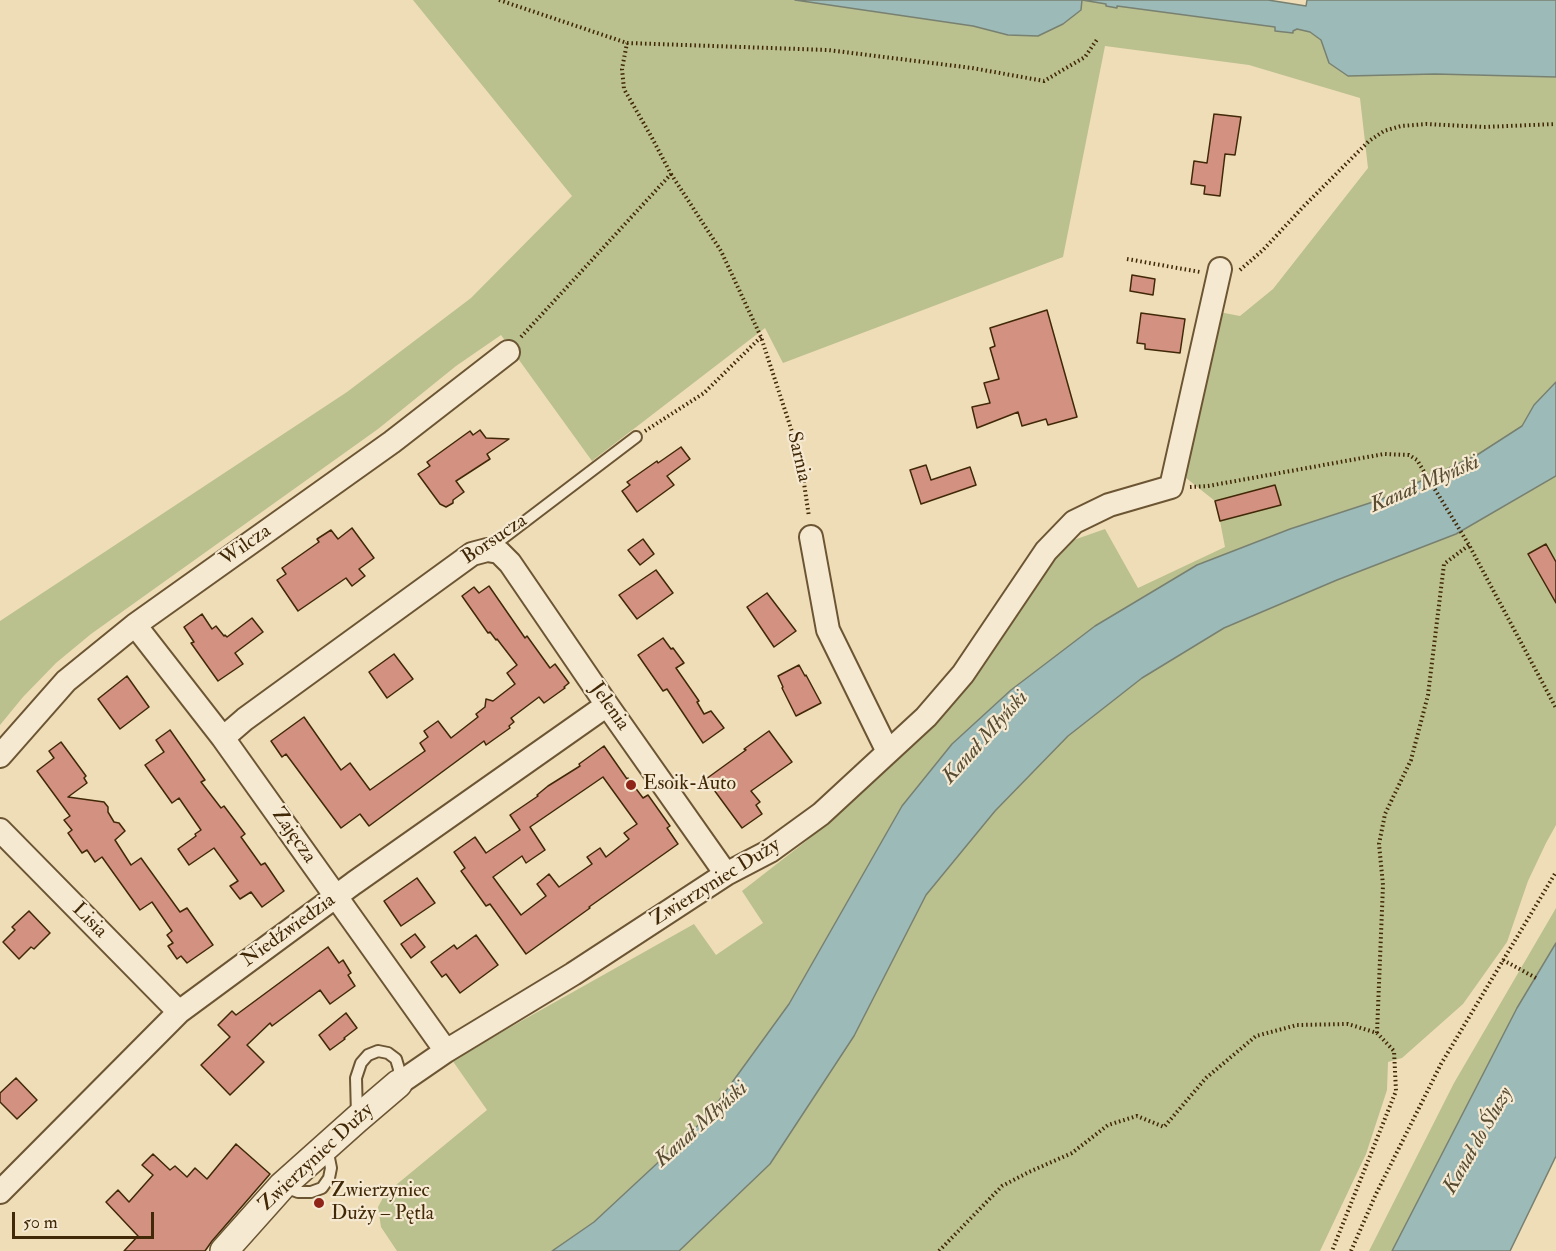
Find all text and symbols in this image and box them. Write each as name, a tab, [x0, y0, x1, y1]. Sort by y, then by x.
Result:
street label: Sarnia	[781, 430, 815, 484]
water label: Kanał Młyński	[1366, 451, 1484, 519]
street label: Borsucza	[458, 510, 532, 570]
street label: Wilcza	[216, 520, 276, 572]
street label: Jelenia	[584, 678, 634, 736]
water label: Kanał Młyński	[938, 686, 1034, 790]
place label: Esoik-Auto	[643, 773, 736, 797]
marker: Esoik-Auto	[624, 778, 638, 792]
street label: Zajęcza	[265, 804, 321, 868]
street label: Zwierzyniec Duży	[647, 834, 785, 932]
street label: Niedźwiedzia	[238, 889, 340, 973]
street label: Lisia	[66, 898, 112, 944]
water label: Kanał Młyński	[650, 1077, 754, 1173]
water label: Kanał do Śluzy	[1438, 1083, 1520, 1199]
street label: Zwierzyniec Duży	[255, 1099, 379, 1217]
place label: Zwierzyniec Duży – Pętla	[331, 1180, 434, 1227]
marker: Zwierzyniec Duży – Pętla	[312, 1196, 326, 1210]
scale bar	[15, 1200, 158, 1238]
text: 50 m	[23, 1211, 58, 1234]

